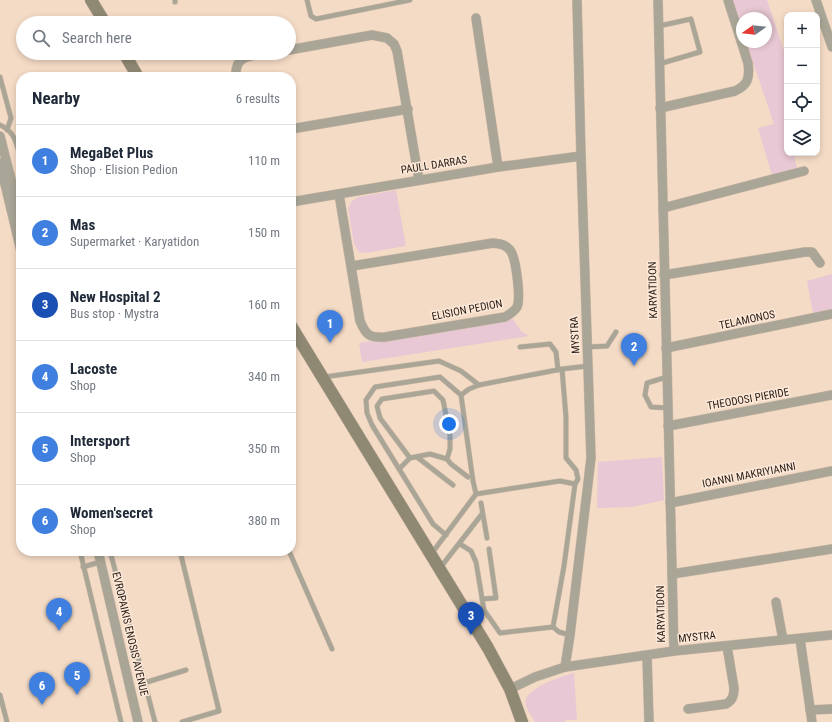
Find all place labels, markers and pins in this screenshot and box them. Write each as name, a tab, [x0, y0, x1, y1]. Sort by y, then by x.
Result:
pin: 1	[317, 310, 343, 343]
pin: 2	[621, 333, 647, 366]
pin: 4	[46, 598, 72, 631]
pin: 3	[458, 602, 484, 635]
pin: 5	[64, 662, 90, 695]
pin: 6	[29, 672, 55, 705]

